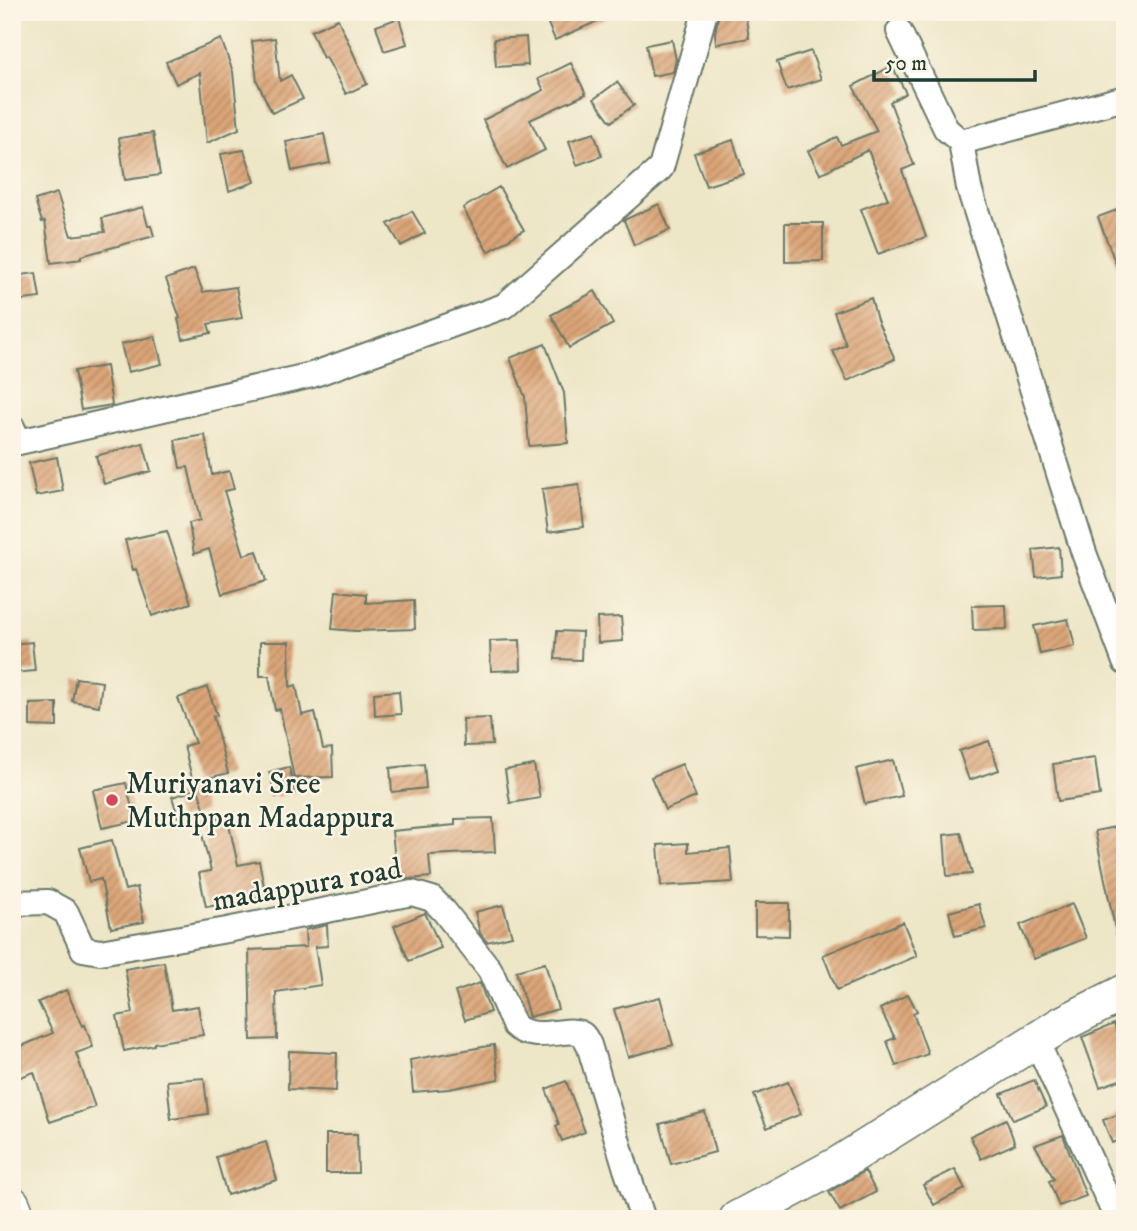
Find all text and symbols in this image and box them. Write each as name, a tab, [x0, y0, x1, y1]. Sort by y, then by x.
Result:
scale bar	[874, 38, 1036, 82]
text: 50 m	[885, 51, 927, 77]
place label: Muriyanavi Sree Muthppan Madappura	[126, 766, 394, 837]
marker: Muriyanavi Sree Muthppan Madappura	[104, 792, 120, 808]
street label: madappura road	[210, 851, 405, 920]

